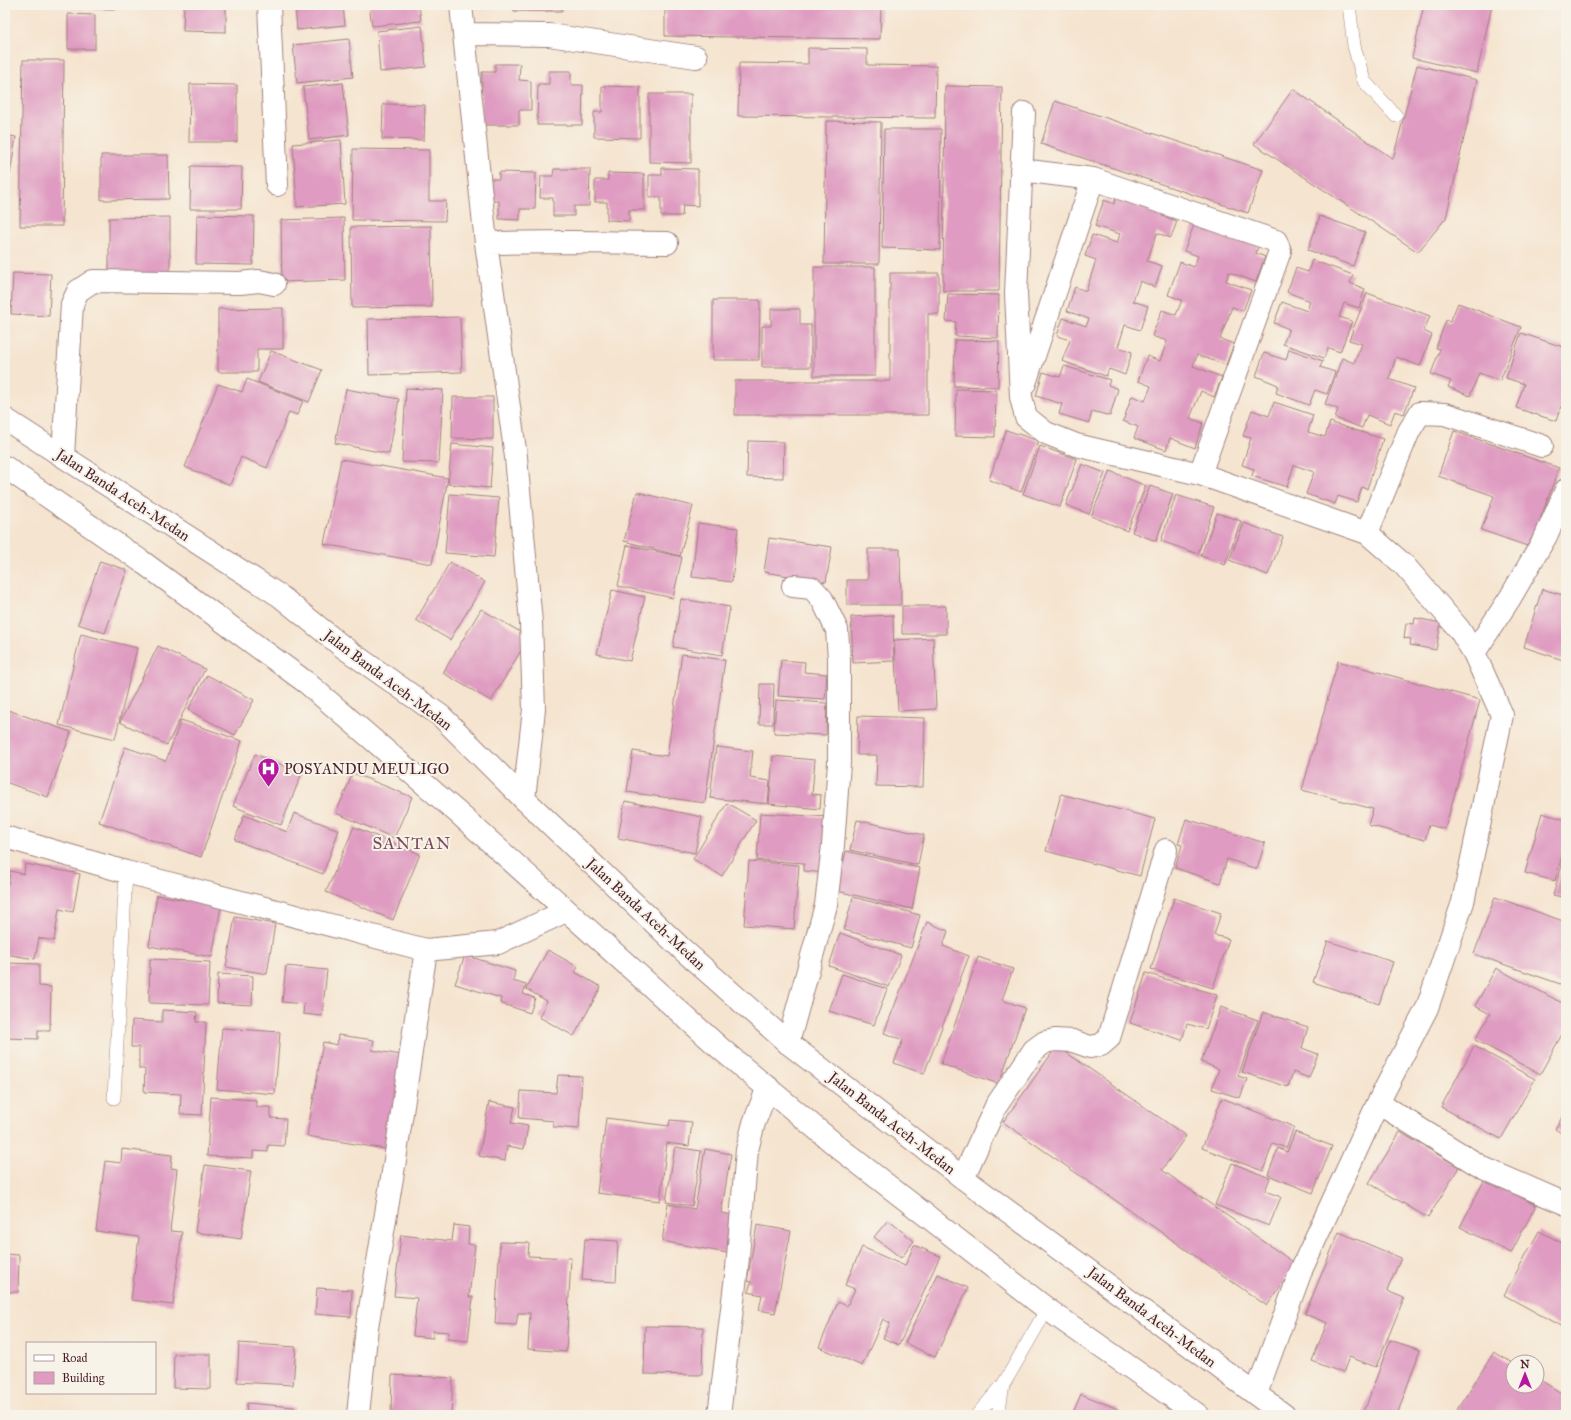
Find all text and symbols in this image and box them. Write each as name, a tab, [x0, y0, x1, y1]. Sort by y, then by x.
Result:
street label: Jalan Banda Aceh-Medan	[51, 444, 193, 546]
street label: Jalan Banda Aceh-Medan	[318, 625, 456, 735]
hospital icon: POSYANDU MEULIGO	[255, 756, 281, 789]
place label: POSYANDU MEULIGO	[284, 760, 449, 778]
district label: SANTAN	[373, 833, 451, 854]
street label: Jalan Banda Aceh-Medan	[581, 853, 709, 974]
street label: Jalan Banda Aceh-Medan	[823, 1067, 959, 1179]
street label: Jalan Banda Aceh-Medan	[1082, 1262, 1220, 1372]
legend	[26, 1342, 156, 1394]
text: Road	[62, 1351, 88, 1365]
north arrow	[1505, 1354, 1545, 1394]
text: N	[1520, 1358, 1530, 1371]
text: Building	[62, 1371, 105, 1386]

